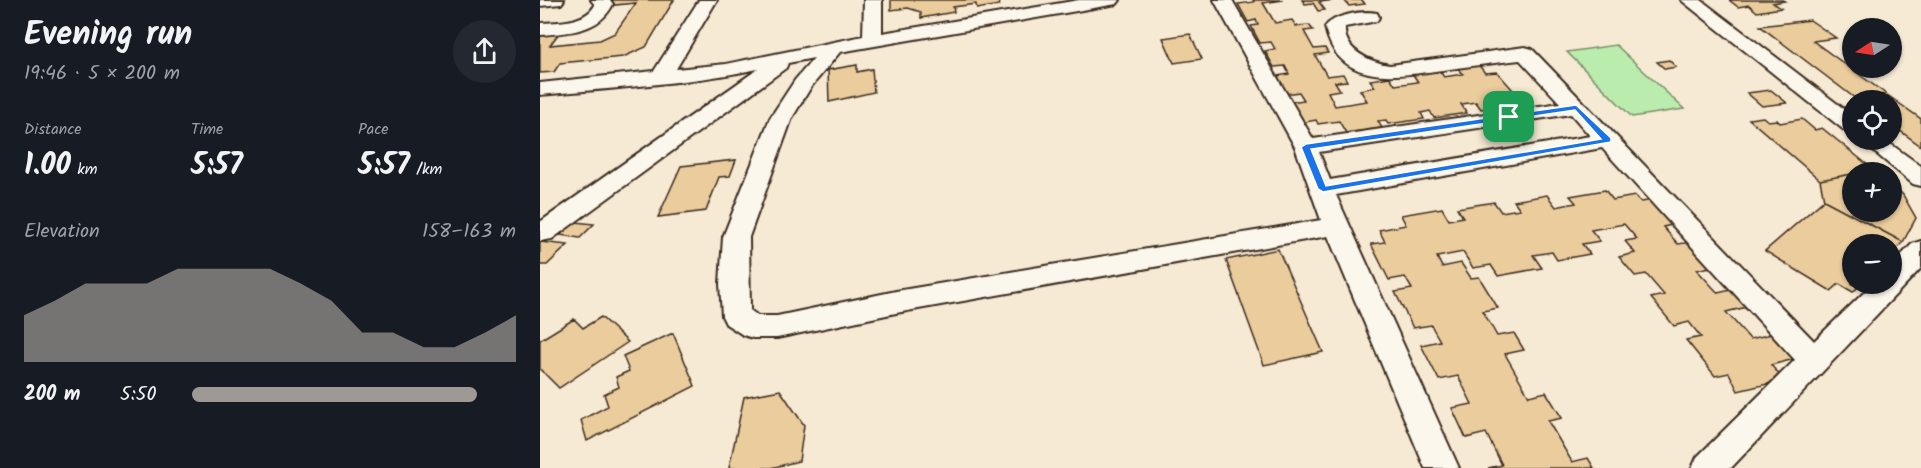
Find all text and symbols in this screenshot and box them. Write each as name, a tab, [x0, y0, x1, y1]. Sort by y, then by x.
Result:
text: Evening run	[24, 9, 192, 62]
north arrow	[1842, 18, 1902, 78]
map controls	[1842, 18, 1902, 294]
button: share	[453, 20, 516, 83]
text: 19:46 · 5 × 200 m	[24, 58, 180, 90]
button: locate	[1842, 90, 1902, 150]
pin	[1483, 91, 1534, 142]
icon: arrive	[1492, 100, 1525, 133]
text: Distance	[24, 117, 82, 142]
text: Time	[191, 117, 223, 142]
text: Pace	[358, 117, 389, 142]
text: 1.00	[24, 142, 71, 190]
text: 5:57	[191, 142, 243, 190]
text: 5:57	[358, 142, 410, 190]
text: km	[71, 157, 98, 182]
text: /km	[410, 157, 442, 182]
button: +	[1842, 162, 1902, 222]
text: Elevation	[24, 216, 100, 248]
text: 158–163 m	[422, 216, 516, 248]
button: −	[1842, 234, 1902, 294]
text: 200 m	[24, 379, 80, 411]
text: 5:50	[120, 379, 156, 411]

